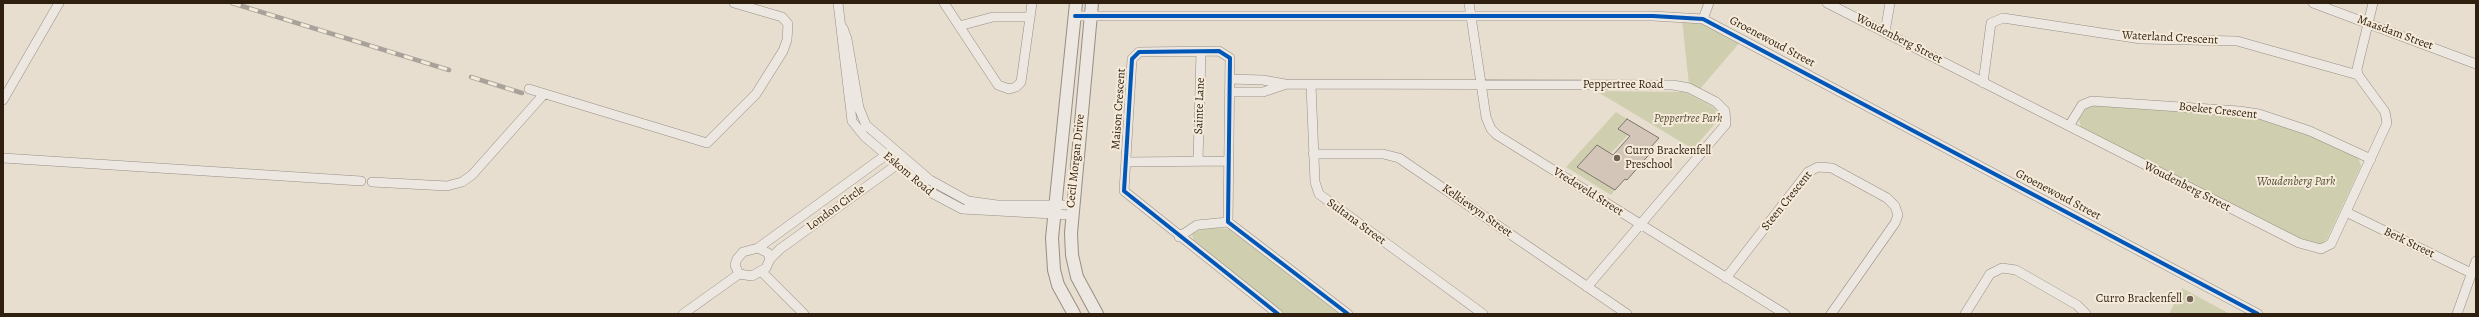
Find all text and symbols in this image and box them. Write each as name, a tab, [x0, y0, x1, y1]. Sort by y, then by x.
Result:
street label: Woudenberg Street	[1853, 11, 1945, 67]
street label: Groenewoud Street	[1727, 13, 1817, 71]
street label: Maasdam Street	[2355, 13, 2435, 53]
street label: Waterland Crescent	[2121, 28, 2219, 48]
street label: Maison Crescent	[1109, 68, 1129, 150]
street label: Sainte Lane	[1192, 77, 1208, 135]
street label: Peppertree Road	[1583, 78, 1663, 92]
street label: Boeket Crescent	[2178, 100, 2258, 122]
park label: Peppertree Park	[1654, 112, 1722, 126]
street label: Cecil Morgan Drive	[1064, 113, 1088, 209]
place label: Curro Brackenfell Preschool	[1625, 144, 1711, 172]
street label: Eskom Road	[880, 149, 936, 199]
marker: Curro Brackenfell Preschool	[1612, 153, 1622, 163]
street label: Woudenberg Street	[2141, 159, 2233, 215]
street label: Vredeveld Street	[1550, 165, 1626, 219]
street label: Groenewoud Street	[2013, 166, 2103, 224]
street label: Steen Crescent	[1758, 168, 1816, 234]
park label: Woudenberg Park	[2257, 175, 2335, 189]
street label: Kelkiewyn Street	[1439, 181, 1515, 241]
street label: London Circle	[804, 182, 868, 234]
street label: Sultana Street	[1324, 196, 1388, 248]
street label: Berk Street	[2381, 225, 2437, 261]
place label: Curro Brackenfell	[2096, 292, 2182, 306]
marker: Curro Brackenfell	[2185, 294, 2195, 304]

